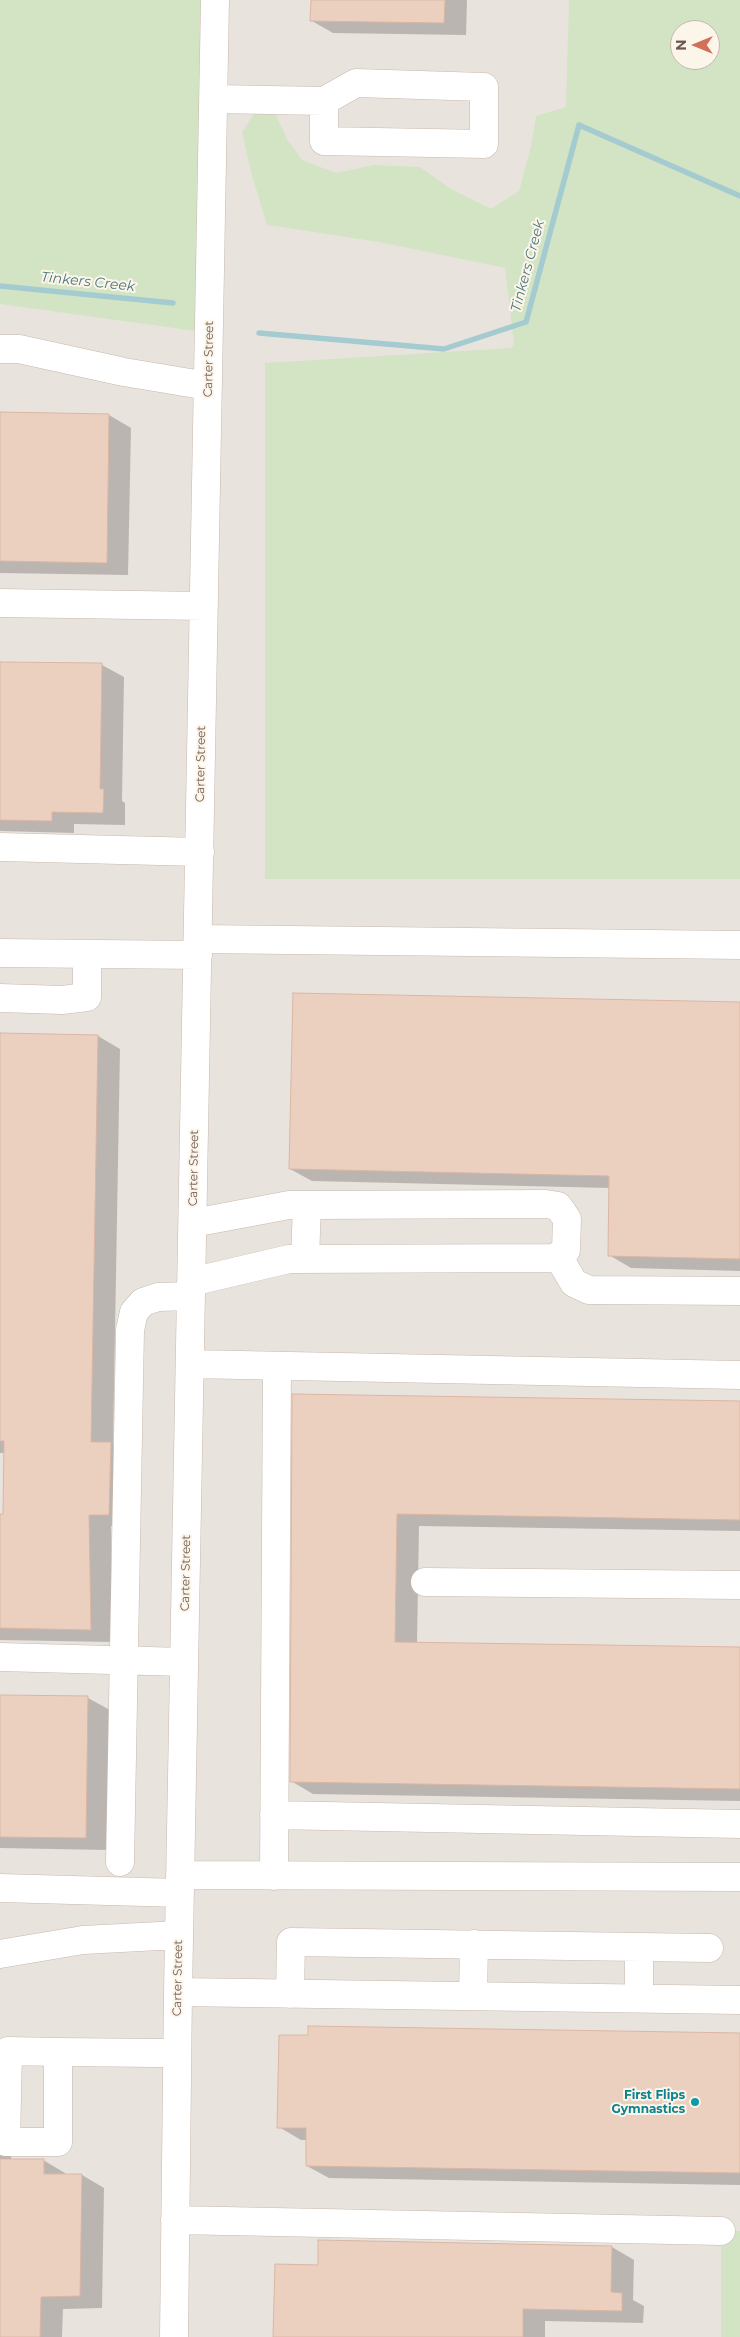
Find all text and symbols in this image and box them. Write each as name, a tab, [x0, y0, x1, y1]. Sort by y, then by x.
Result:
north arrow	[670, 20, 720, 70]
text: N	[672, 39, 690, 51]
water label: Tinkers Creek	[508, 218, 548, 314]
water label: Tinkers Creek	[40, 269, 136, 295]
street label: Carter Street	[201, 321, 217, 397]
street label: Carter Street	[193, 726, 209, 802]
street label: Carter Street	[186, 1130, 202, 1206]
street label: Carter Street	[178, 1535, 194, 1611]
street label: Carter Street	[170, 1940, 186, 2016]
place label: First Flips Gymnastics	[612, 2088, 685, 2116]
marker: First Flips Gymnastics	[689, 2096, 701, 2108]

